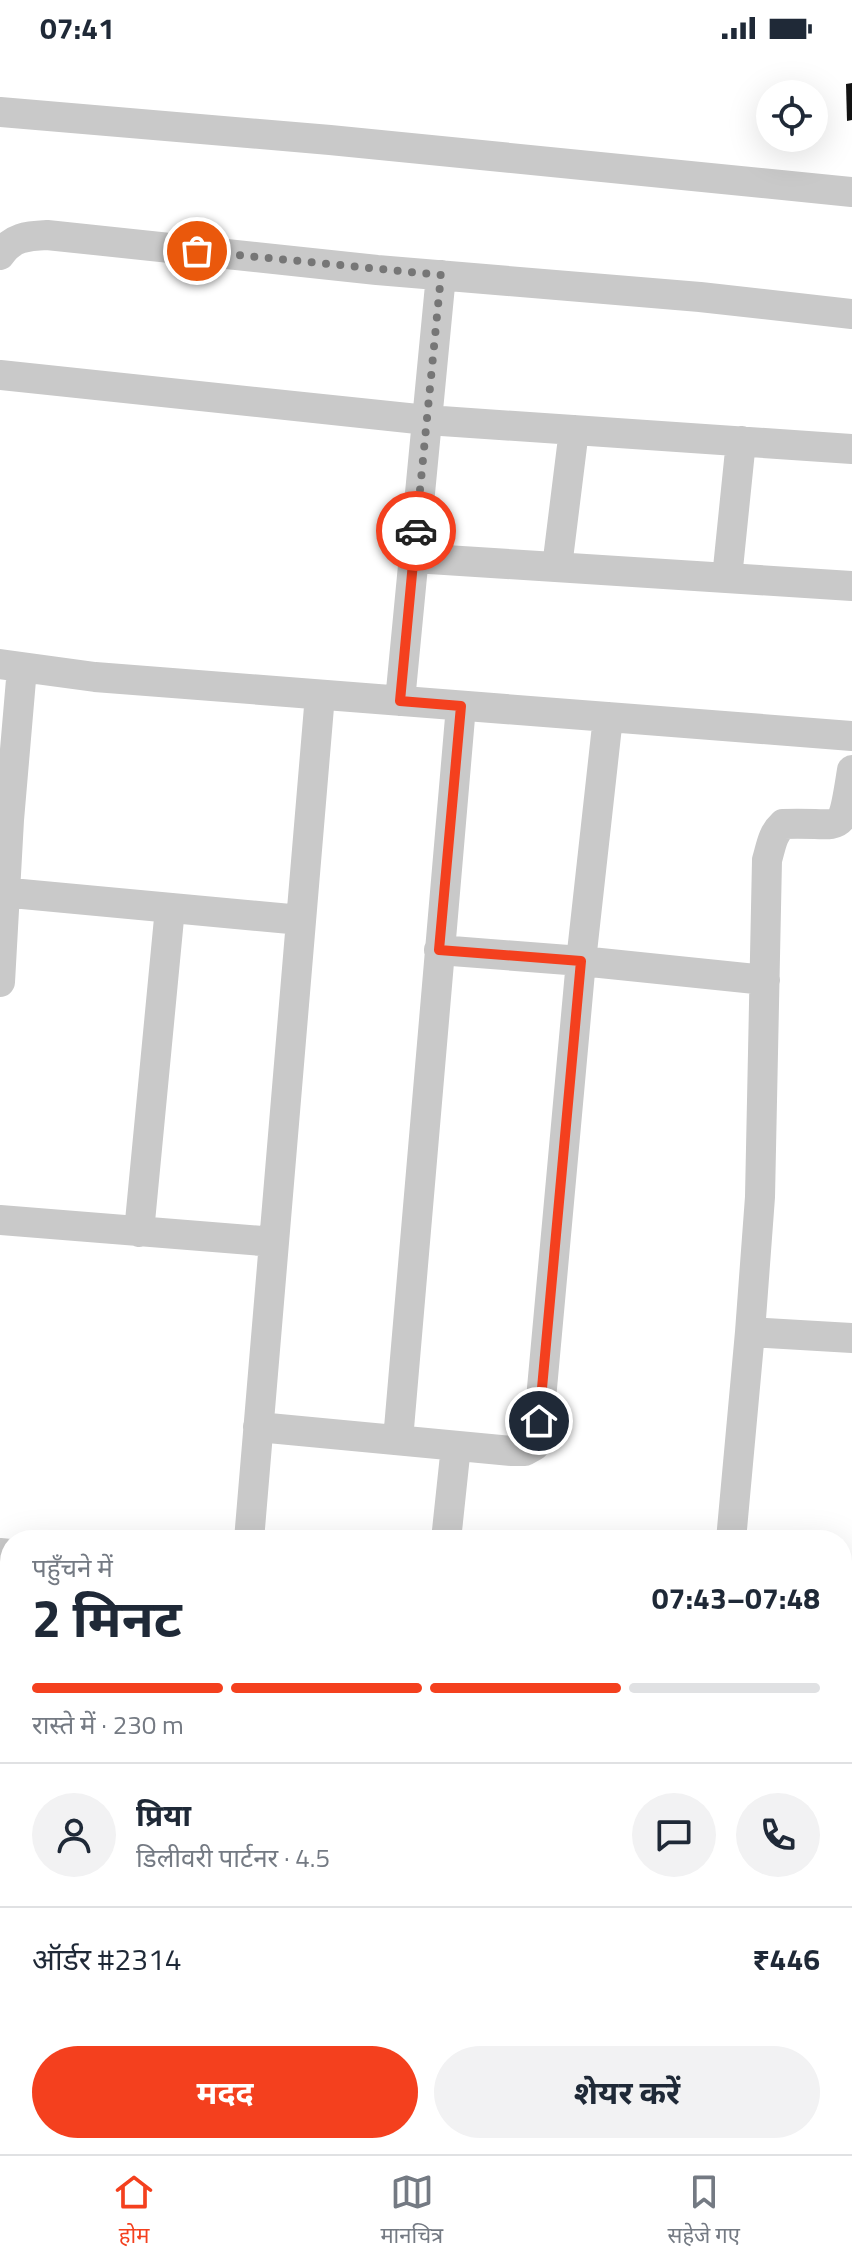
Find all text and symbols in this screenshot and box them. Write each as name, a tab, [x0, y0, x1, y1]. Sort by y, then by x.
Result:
text: 07:41	[40, 5, 115, 51]
map controls	[756, 80, 828, 152]
button: locate	[756, 80, 828, 152]
pin	[163, 217, 231, 285]
icon: bag	[175, 229, 219, 273]
courier	[376, 491, 456, 571]
icon: car	[394, 509, 438, 553]
pin	[505, 1387, 573, 1455]
icon: home	[517, 1399, 561, 1443]
text: पहुँचने में	[32, 1548, 113, 1587]
text: 07:43–07:48	[652, 1575, 820, 1621]
text: 2 मिनट	[32, 1578, 182, 1657]
text: रास्ते में · 230 m	[32, 1705, 184, 1744]
text: प्रिया	[136, 1792, 191, 1838]
button: person	[32, 1793, 116, 1877]
button: chat	[632, 1793, 716, 1877]
button: phone	[736, 1793, 820, 1877]
text: डिलीवरी पार्टनर · 4.5	[136, 1838, 330, 1877]
text: ऑर्डर #2314	[32, 1936, 182, 1982]
text: ₹446	[752, 1936, 820, 1982]
button: मदद	[32, 2046, 418, 2138]
button: शेयर करें	[434, 2046, 820, 2138]
tab: होम	[112, 2170, 156, 2252]
tab: मानचित्र	[380, 2170, 443, 2252]
tab: सहेजे गए	[668, 2170, 740, 2252]

